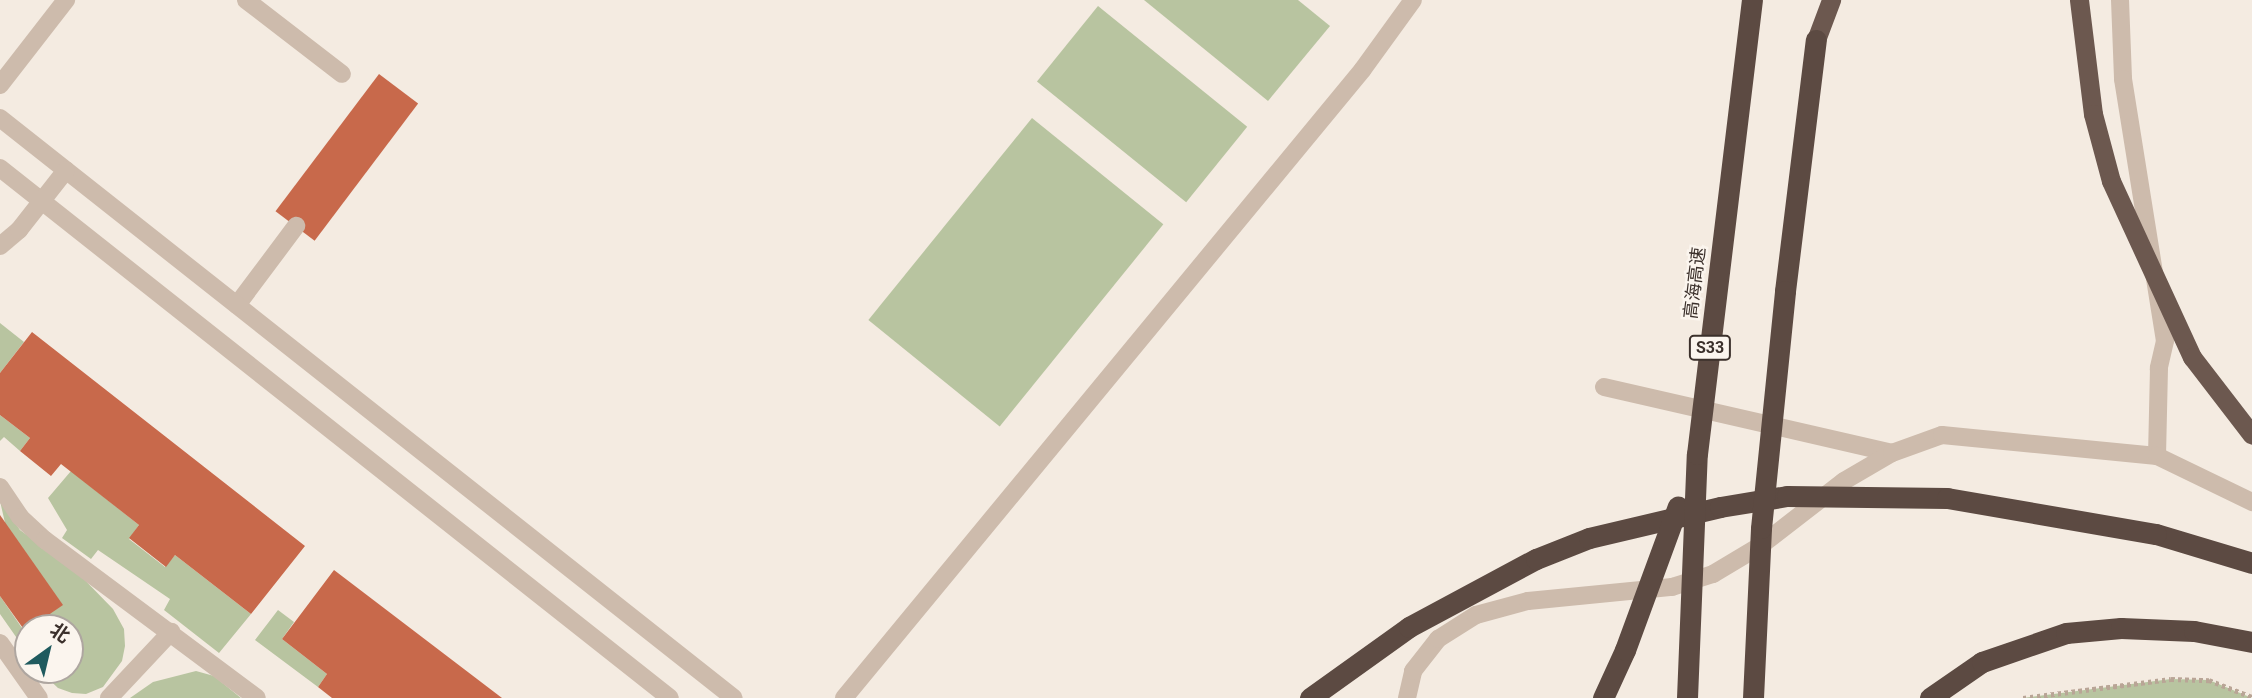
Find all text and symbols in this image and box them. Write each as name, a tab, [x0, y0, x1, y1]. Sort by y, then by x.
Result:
street label: 高海高速	[1680, 246, 1710, 320]
road number: S33	[1687, 336, 1733, 360]
north arrow	[14, 614, 84, 684]
text: 北	[46, 618, 74, 648]

